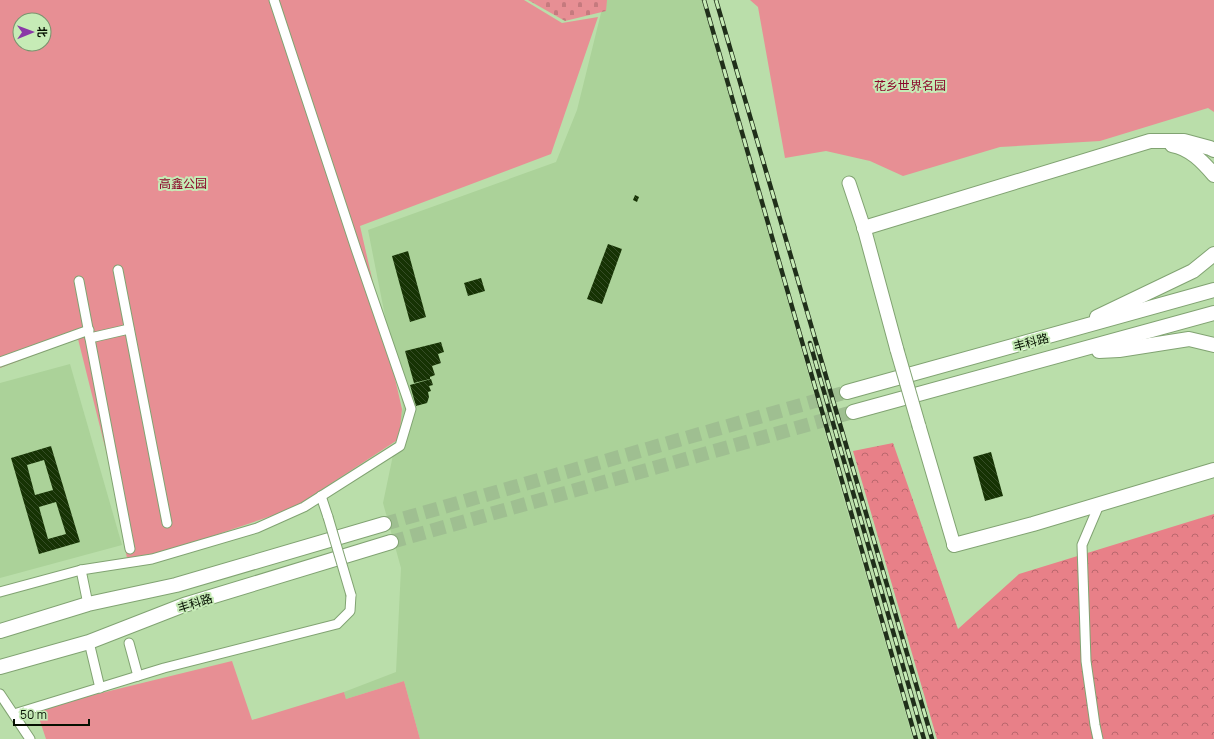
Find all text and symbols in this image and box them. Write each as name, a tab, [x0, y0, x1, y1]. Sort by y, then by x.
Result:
north arrow	[12, 12, 52, 52]
text: 北	[35, 26, 50, 37]
park label: 花乡世界名园	[874, 77, 946, 94]
park label: 高鑫公园	[159, 175, 207, 192]
street label: 丰科路	[1011, 329, 1051, 355]
street label: 丰科路	[175, 589, 215, 617]
scale bar	[14, 701, 89, 727]
text: 50 m	[20, 706, 47, 723]

